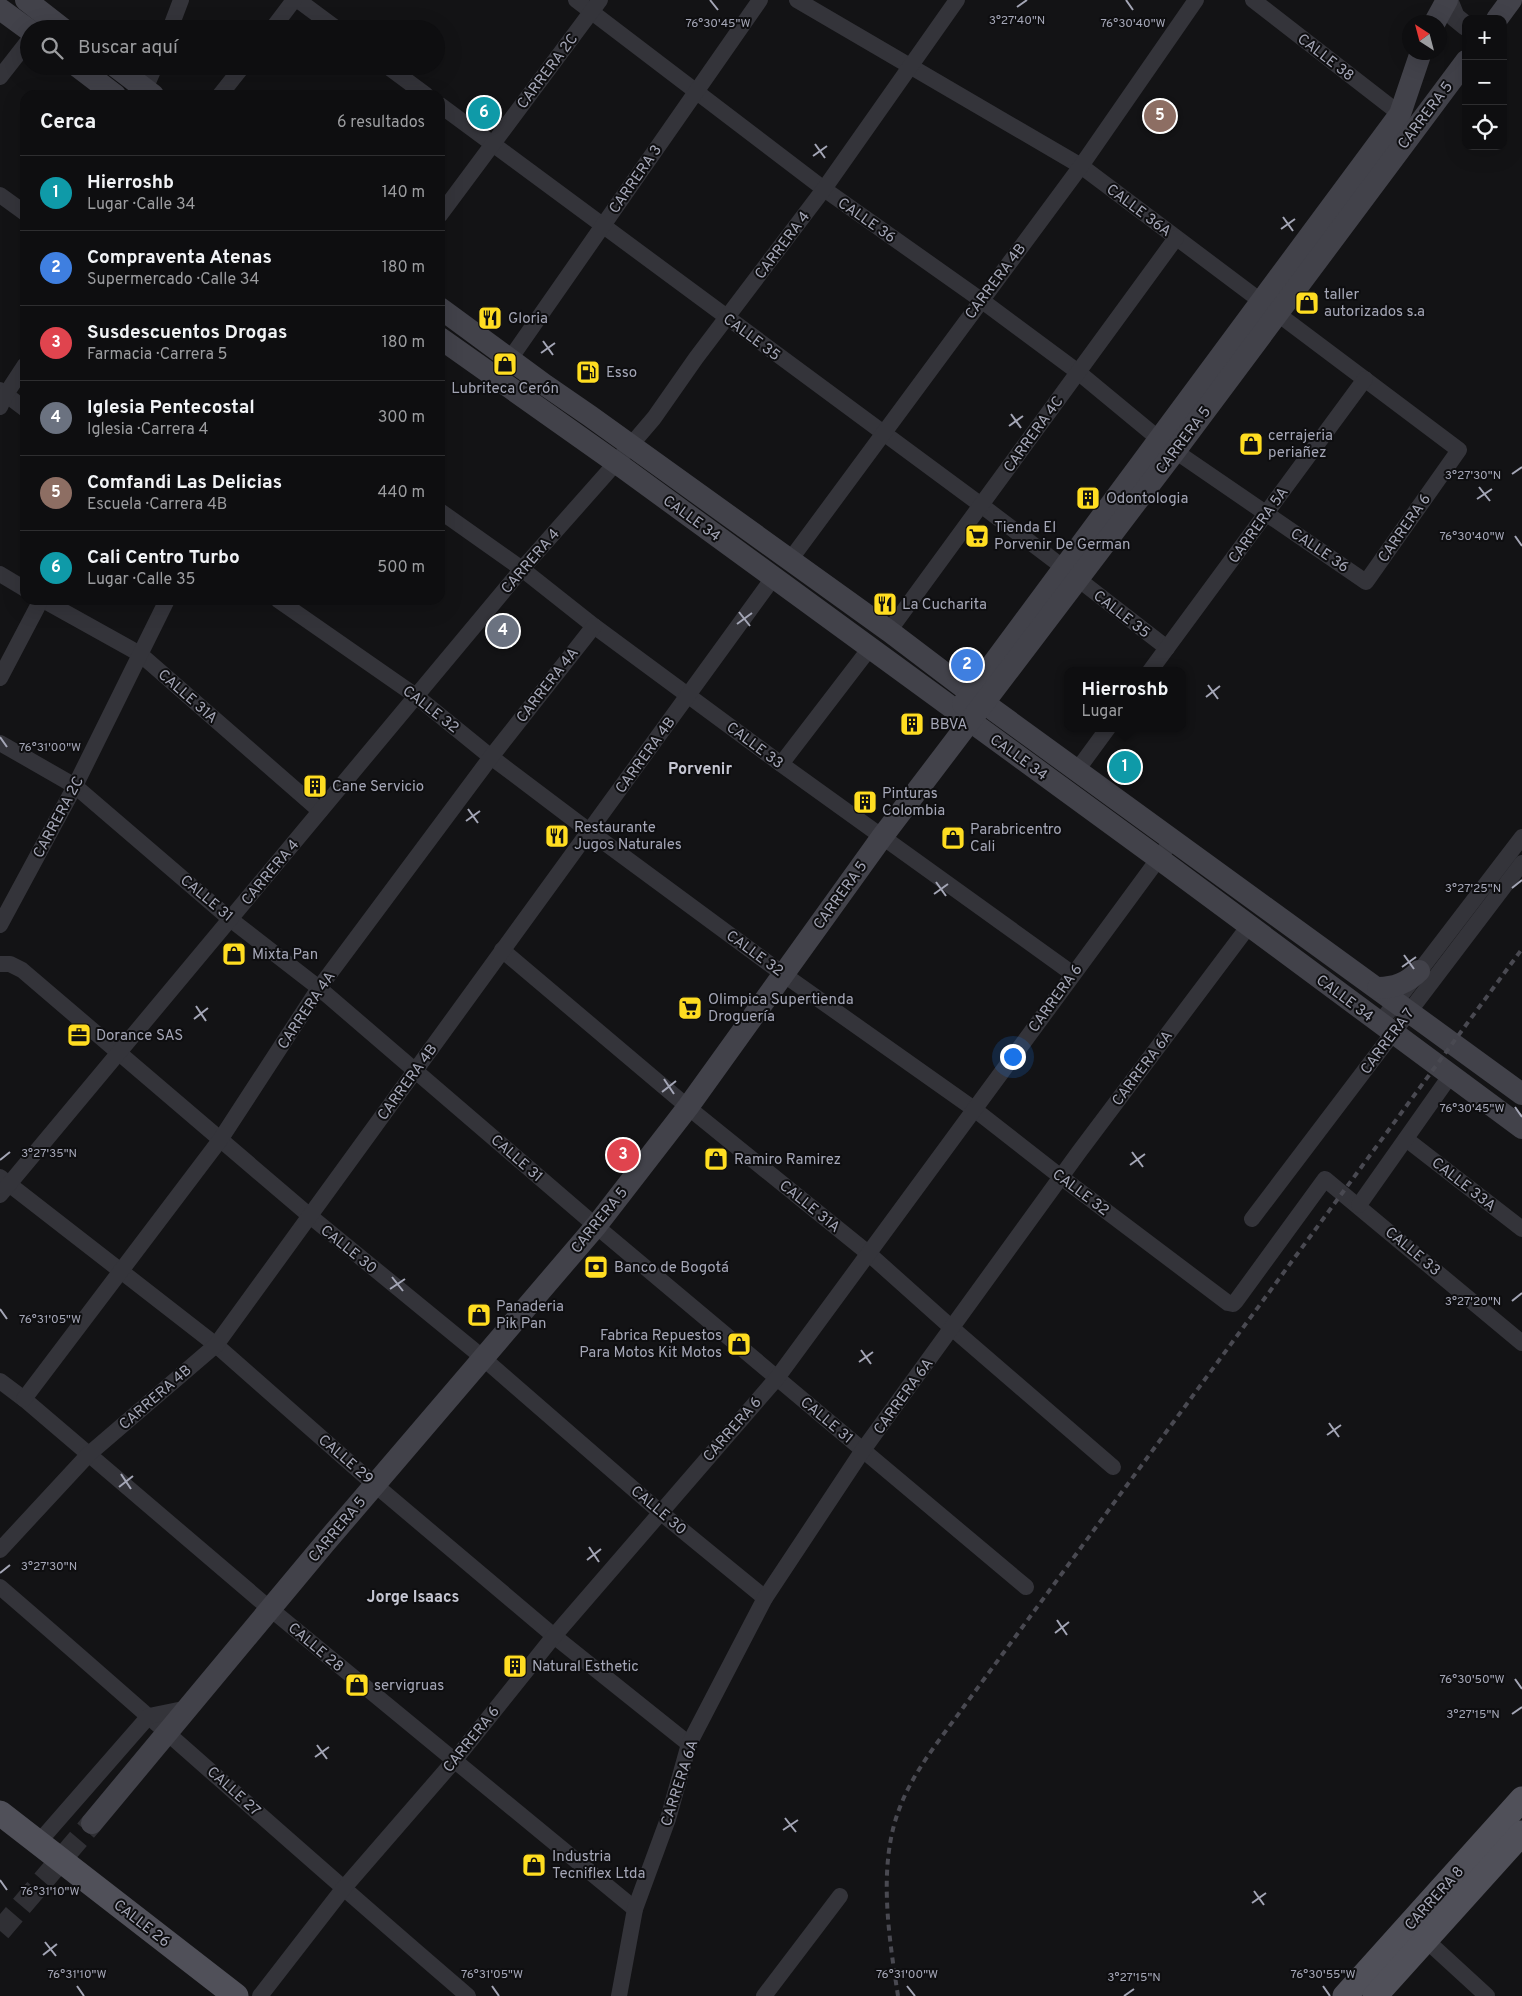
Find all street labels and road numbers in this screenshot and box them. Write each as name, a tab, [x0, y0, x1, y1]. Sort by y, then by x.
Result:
street label: CARRERA 2C	[514, 30, 583, 113]
street label: CALLE 38	[1293, 30, 1357, 86]
street label: CARRERA 5	[1394, 78, 1458, 154]
street label: CARRERA 3	[606, 142, 667, 218]
street label: CALLE 36A	[1102, 181, 1174, 242]
street label: CALLE 36	[833, 194, 899, 248]
street label: CARRERA 4	[751, 208, 815, 284]
street label: CARRERA 4B	[962, 240, 1031, 324]
street label: CALLE 35	[719, 310, 784, 366]
street label: CARRERA 4C	[1000, 393, 1068, 477]
street label: CARRERA 5	[1152, 403, 1216, 479]
street label: CARRERA 5A	[1225, 484, 1293, 568]
street label: CARRERA 6	[1375, 491, 1436, 567]
street label: CALLE 34	[658, 492, 724, 547]
street label: CALLE 36	[1286, 525, 1352, 578]
street label: CARRERA 4	[498, 526, 565, 598]
street label: CALLE 35	[1089, 587, 1153, 643]
street label: CARRERA 4A	[513, 645, 583, 727]
street label: CALLE 31A	[153, 666, 221, 728]
street label: CALLE 32	[398, 682, 462, 738]
street label: CARRERA 4B	[612, 714, 680, 798]
street label: CALLE 33	[722, 719, 786, 774]
street label: CALLE 34	[985, 731, 1051, 786]
street label: CARRERA 2C	[30, 774, 89, 862]
street label: CARRERA 4	[238, 836, 304, 910]
street label: CARRERA 5	[810, 858, 872, 934]
street label: CALLE 31	[176, 872, 236, 927]
street label: CALLE 32	[722, 927, 787, 981]
street label: CARRERA 6	[1025, 961, 1087, 1037]
street label: CARRERA 4A	[274, 968, 340, 1053]
street label: CALLE 34	[1312, 971, 1377, 1027]
street label: CARRERA 7	[1357, 1005, 1419, 1079]
street label: CARRERA 6A	[1109, 1027, 1178, 1110]
street label: CARRERA 4B	[374, 1041, 442, 1125]
street label: CALLE 31	[486, 1131, 546, 1187]
street label: CALLE 33A	[1427, 1154, 1499, 1216]
street label: CALLE 32	[1048, 1166, 1112, 1221]
street label: CALLE 31A	[775, 1177, 843, 1237]
street label: CARRERA 5	[568, 1184, 633, 1258]
street label: CALLE 30	[316, 1222, 380, 1279]
street label: CALLE 33	[1380, 1223, 1444, 1281]
street label: CARRERA 6A	[870, 1355, 938, 1439]
street label: CARRERA 4B	[116, 1361, 196, 1435]
street label: CARRERA 6	[700, 1394, 767, 1466]
street label: CALLE 31	[796, 1394, 856, 1449]
street label: CALLE 29	[314, 1431, 376, 1489]
street label: CALLE 30	[626, 1482, 690, 1540]
street label: CARRERA 5	[305, 1493, 371, 1567]
street label: CALLE 28	[283, 1619, 347, 1677]
street label: CARRERA 6	[440, 1703, 505, 1777]
street label: CARRERA 6A	[658, 1738, 703, 1829]
street label: CALLE 27	[202, 1763, 264, 1821]
street label: CARRERA 8	[1401, 1863, 1469, 1935]
street label: CALLE 26	[109, 1896, 173, 1952]

